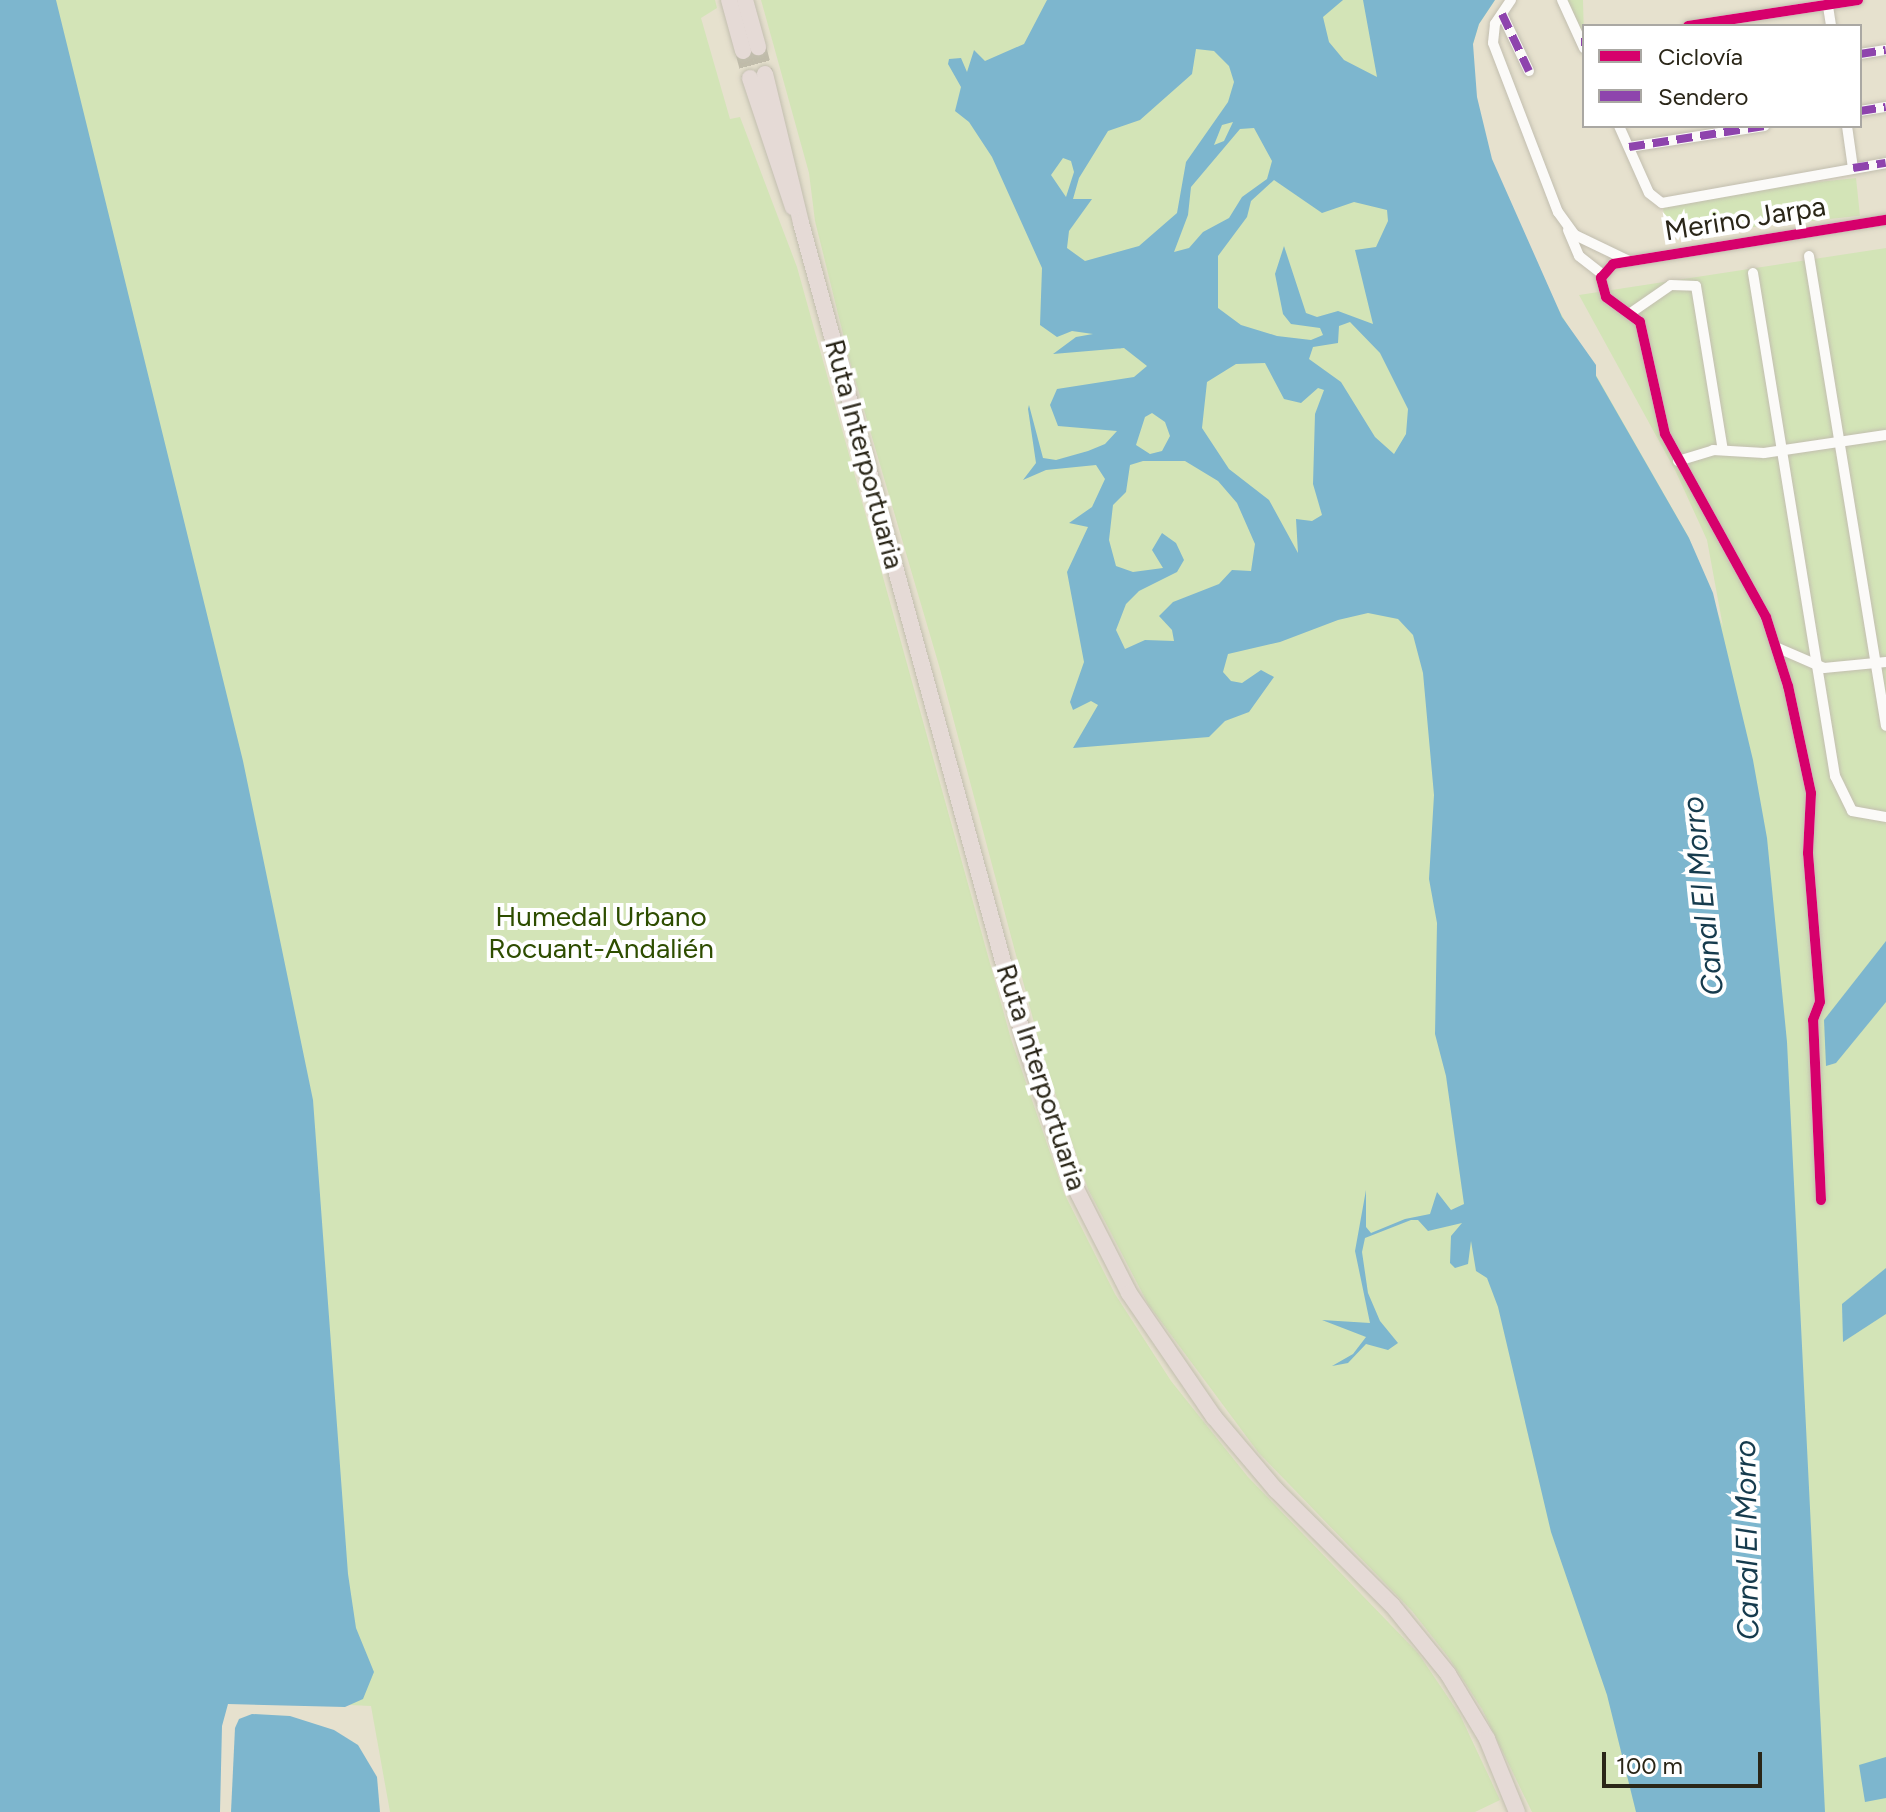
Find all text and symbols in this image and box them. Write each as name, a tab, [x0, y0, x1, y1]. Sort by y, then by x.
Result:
legend	[1582, 24, 1862, 128]
text: Ciclovía	[1658, 42, 1743, 71]
text: Sendero	[1658, 82, 1748, 111]
street label: Merino Jarpa	[1662, 189, 1828, 247]
street label: Ruta Interportuaria	[818, 336, 912, 572]
water label: Canal El Morro	[1675, 795, 1731, 997]
park label: Humedal Urbano Rocuant-Andalién	[488, 899, 714, 965]
street label: Ruta Interportuaria	[990, 959, 1094, 1195]
water label: Canal El Morro	[1727, 1440, 1767, 1640]
scale bar	[1606, 1736, 1766, 1786]
text: 100 m	[1616, 1751, 1683, 1780]

